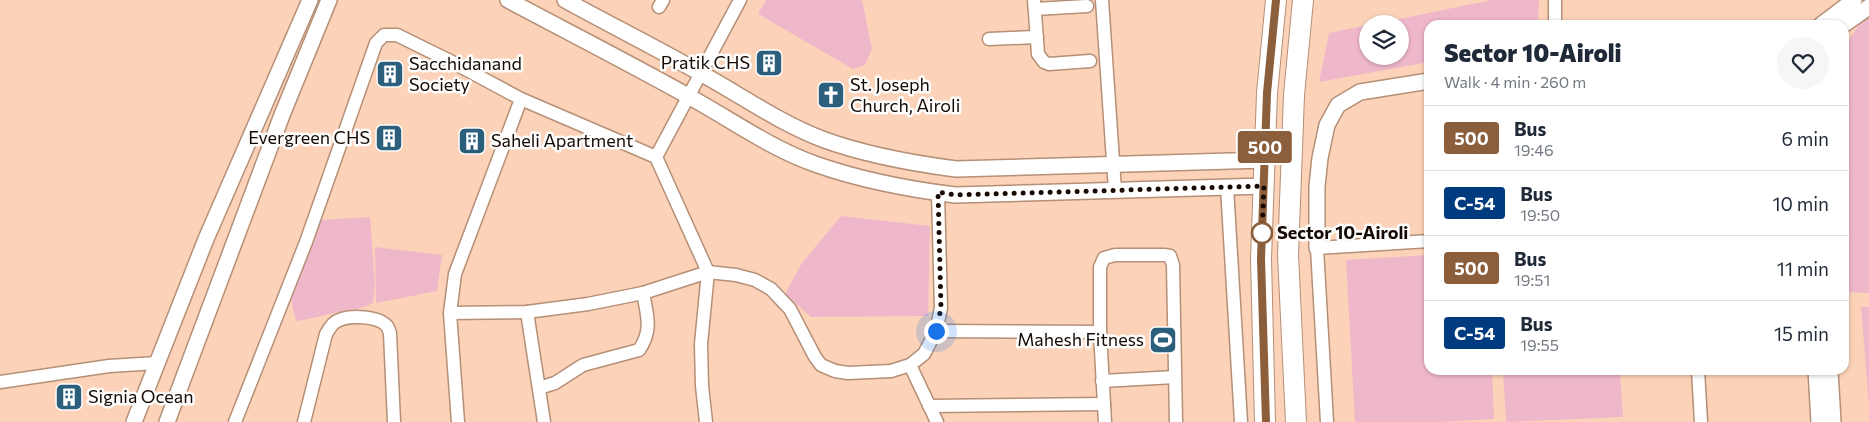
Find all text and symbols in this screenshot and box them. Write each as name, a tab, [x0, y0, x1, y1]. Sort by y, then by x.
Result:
map controls	[1359, 15, 1409, 65]
button: layers	[1359, 15, 1409, 65]
button: heart	[1777, 37, 1829, 89]
text: Sector 10-Airoli	[1444, 38, 1622, 67]
building icon: Pratik CHS	[754, 48, 784, 78]
place label: Pratik CHS	[661, 51, 750, 73]
place label: Sacchidanand Society	[409, 52, 522, 95]
building icon: Sacchidanand Society	[375, 59, 405, 89]
text: Walk · 4 min · 260 m	[1444, 72, 1586, 91]
place label: St. Joseph Church, Airoli	[850, 73, 960, 116]
church icon: St. Joseph Church, Airoli	[816, 80, 846, 110]
text: Bus	[1514, 117, 1546, 140]
building icon: Evergreen CHS	[374, 123, 404, 153]
place label: Evergreen CHS	[248, 126, 370, 148]
building icon: Saheli Apartment	[457, 126, 487, 156]
text: 500	[1454, 127, 1489, 149]
text: 6 min	[1781, 127, 1829, 150]
place label: Saheli Apartment	[491, 129, 633, 151]
line badge: 500	[1236, 131, 1294, 163]
text: 500	[1248, 136, 1282, 158]
text: 19:46	[1514, 140, 1554, 159]
text: Bus	[1520, 182, 1553, 205]
text: C-54	[1454, 192, 1495, 214]
text: 10 min	[1772, 192, 1829, 215]
text: 19:50	[1520, 205, 1560, 224]
place label: Sector 10-Airoli	[1277, 221, 1408, 243]
marker: Sector 10-Airoli	[1251, 222, 1273, 244]
text: Bus	[1514, 247, 1546, 270]
text: 500	[1454, 257, 1489, 279]
text: 11 min	[1777, 257, 1829, 280]
text: 19:51	[1514, 270, 1550, 289]
text: Bus	[1520, 312, 1553, 335]
your location	[924, 319, 949, 344]
text: C-54	[1454, 322, 1495, 344]
text: 15 min	[1774, 322, 1829, 345]
sports icon: Mahesh Fitness	[1148, 325, 1178, 355]
place label: Mahesh Fitness	[1017, 328, 1144, 350]
text: 19:55	[1520, 335, 1559, 354]
building icon: Signia Ocean	[54, 382, 84, 412]
place label: Signia Ocean	[88, 385, 194, 407]

